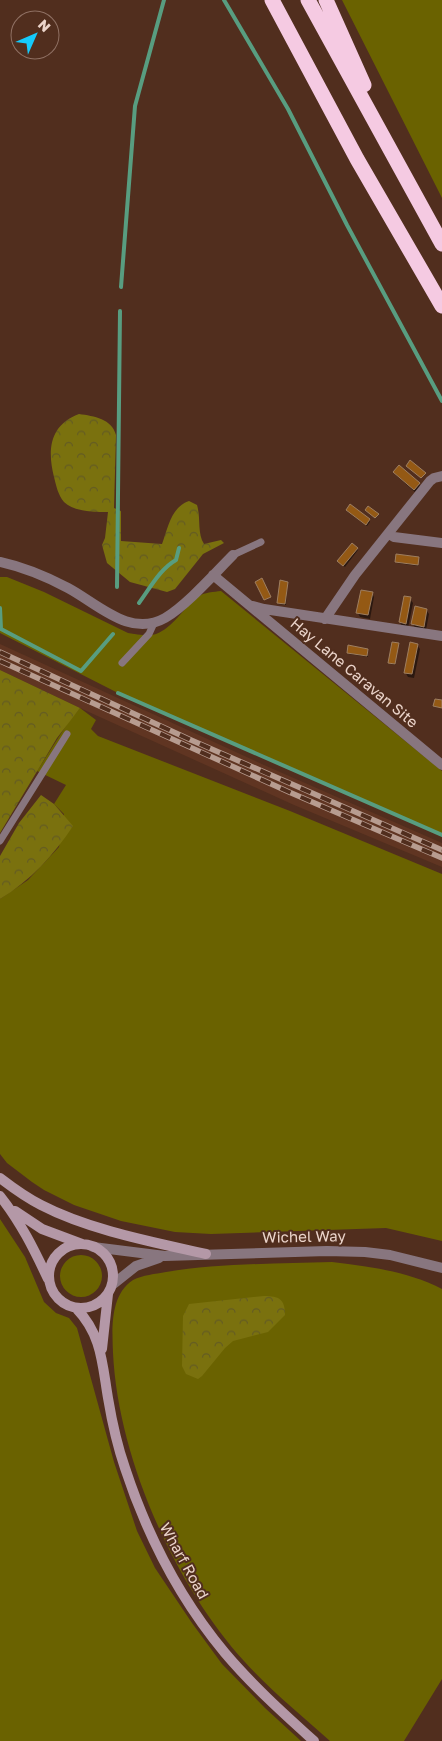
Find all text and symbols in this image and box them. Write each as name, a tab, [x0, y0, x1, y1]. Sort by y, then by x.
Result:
north arrow	[10, 10, 60, 60]
text: N	[35, 16, 54, 35]
street label: Hay Lane Caravan Site	[287, 614, 422, 731]
street label: Wichel Way	[262, 1226, 346, 1246]
street label: Wharf Road	[157, 1519, 213, 1602]

